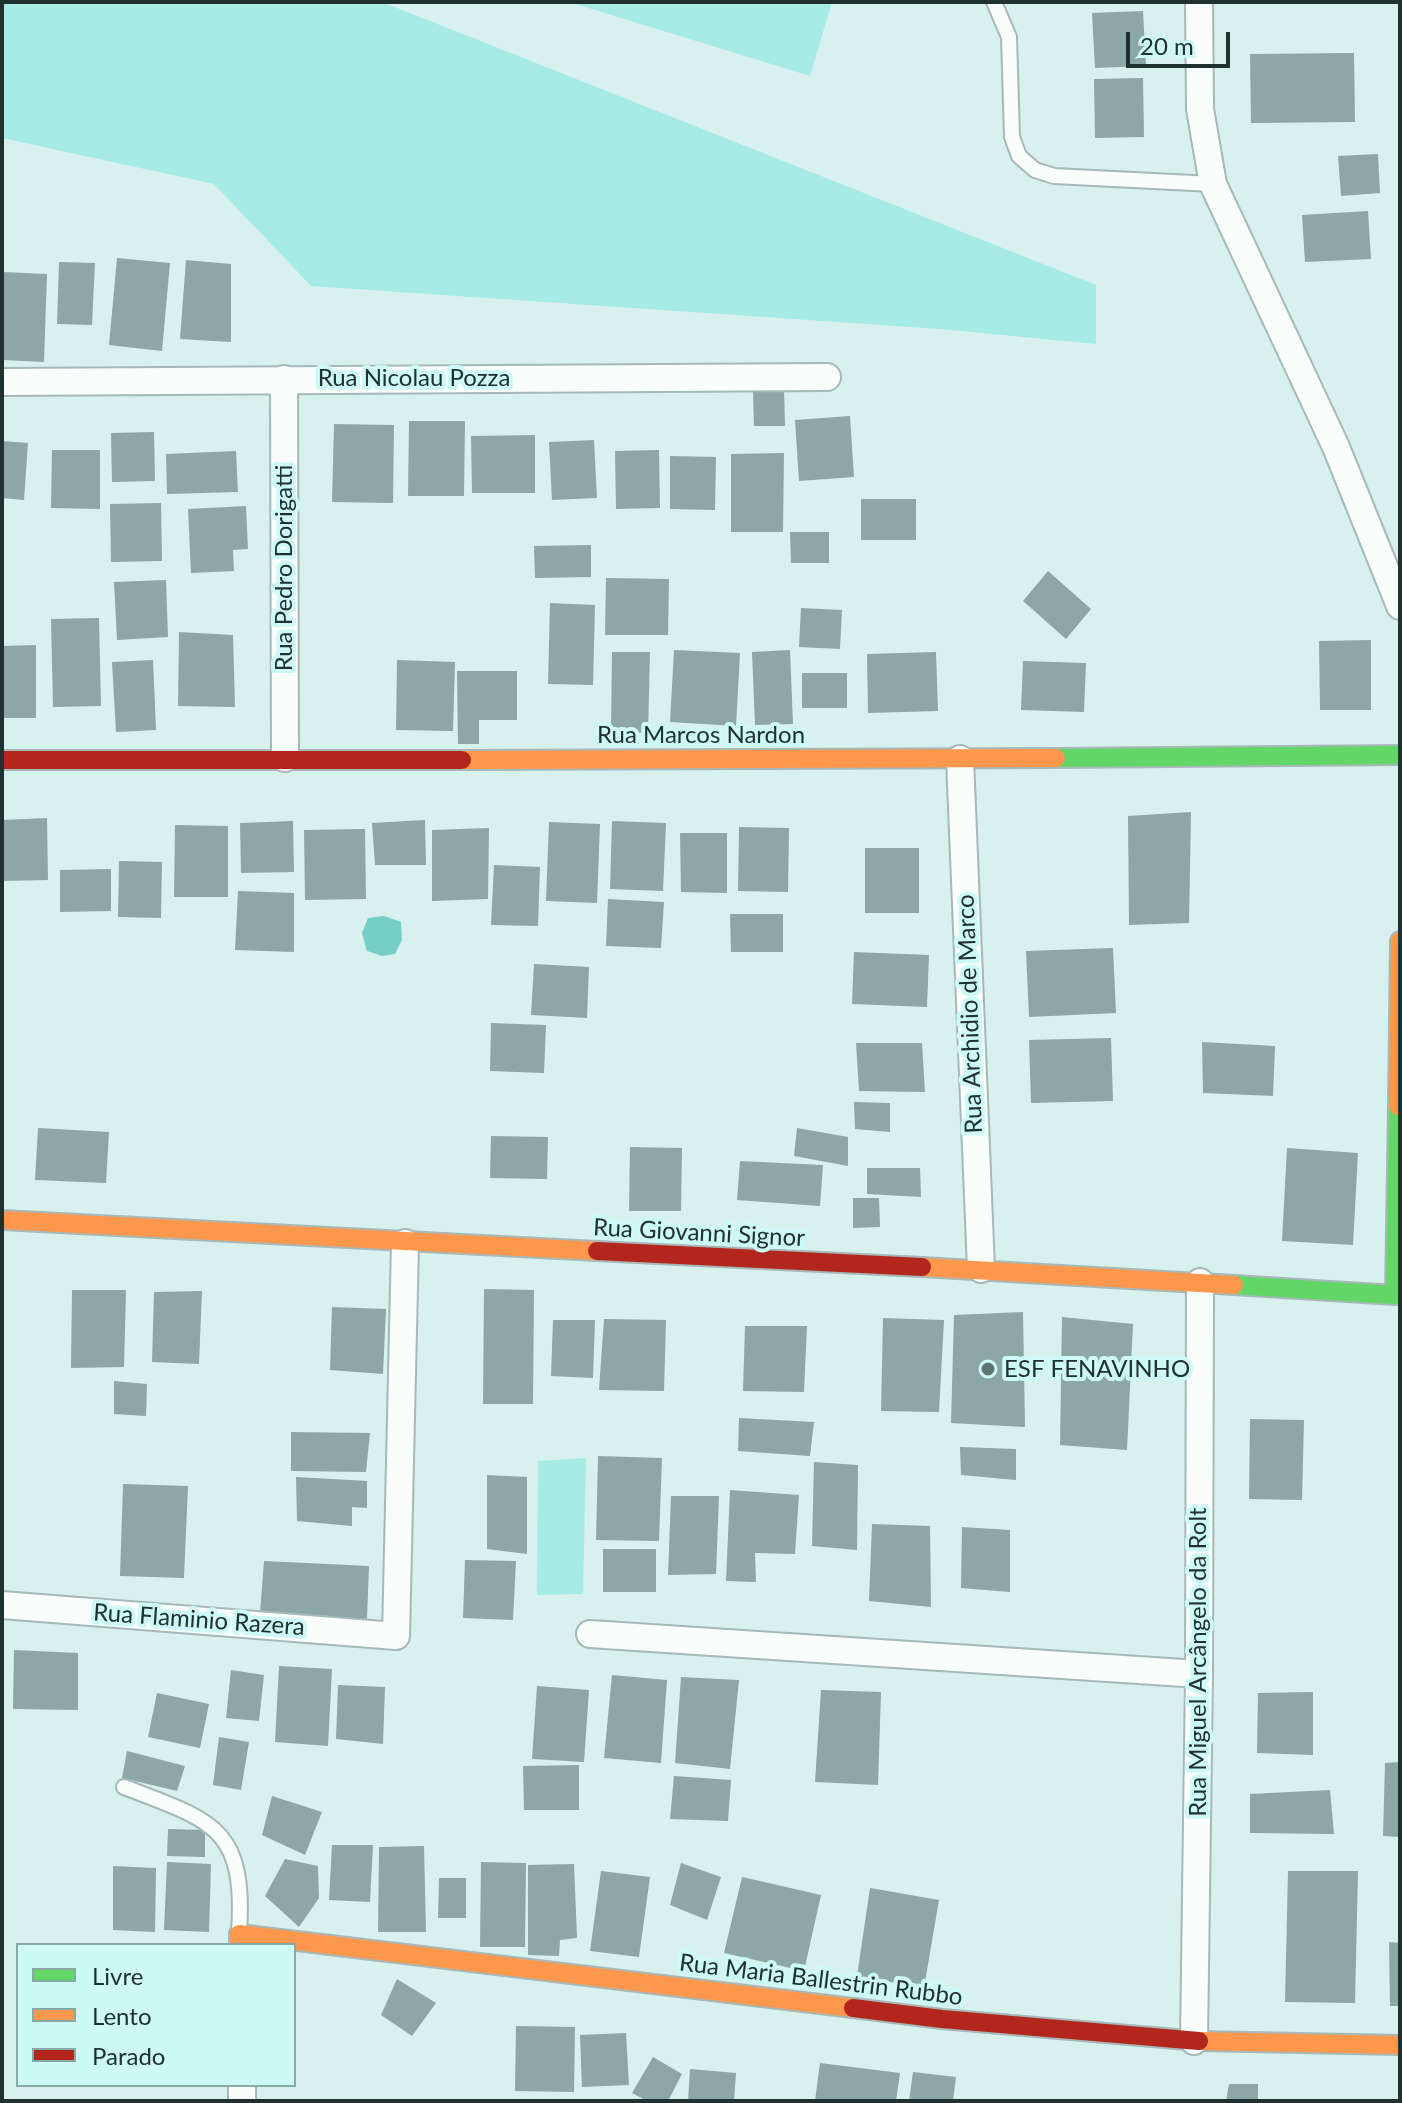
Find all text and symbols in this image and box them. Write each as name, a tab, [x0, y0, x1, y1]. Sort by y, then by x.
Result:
scale bar	[1130, 16, 1234, 66]
text: 20 m	[1140, 31, 1194, 60]
street label: Rua Nicolau Pozza	[318, 364, 510, 392]
street label: Rua Pedro Dorigatti	[270, 465, 298, 671]
street label: Rua Marcos Nardon	[597, 721, 805, 749]
street label: Rua Archidio de Marco	[951, 894, 989, 1134]
street label: Rua Giovanni Signor	[592, 1213, 806, 1253]
place label: ESF FENAVINHO	[1004, 1355, 1190, 1383]
marker: ESF FENAVINHO	[979, 1360, 997, 1378]
street label: Rua Miguel Arcângelo da Rolt	[1184, 1507, 1212, 1817]
street label: Rua Flaminio Razera	[92, 1598, 306, 1642]
legend	[16, 1943, 296, 2087]
street label: Rua Maria Ballestrin Rubbo	[678, 1948, 964, 2012]
text: Livre	[92, 1961, 143, 1990]
text: Lento	[92, 2001, 152, 2030]
text: Parado	[92, 2041, 165, 2070]

